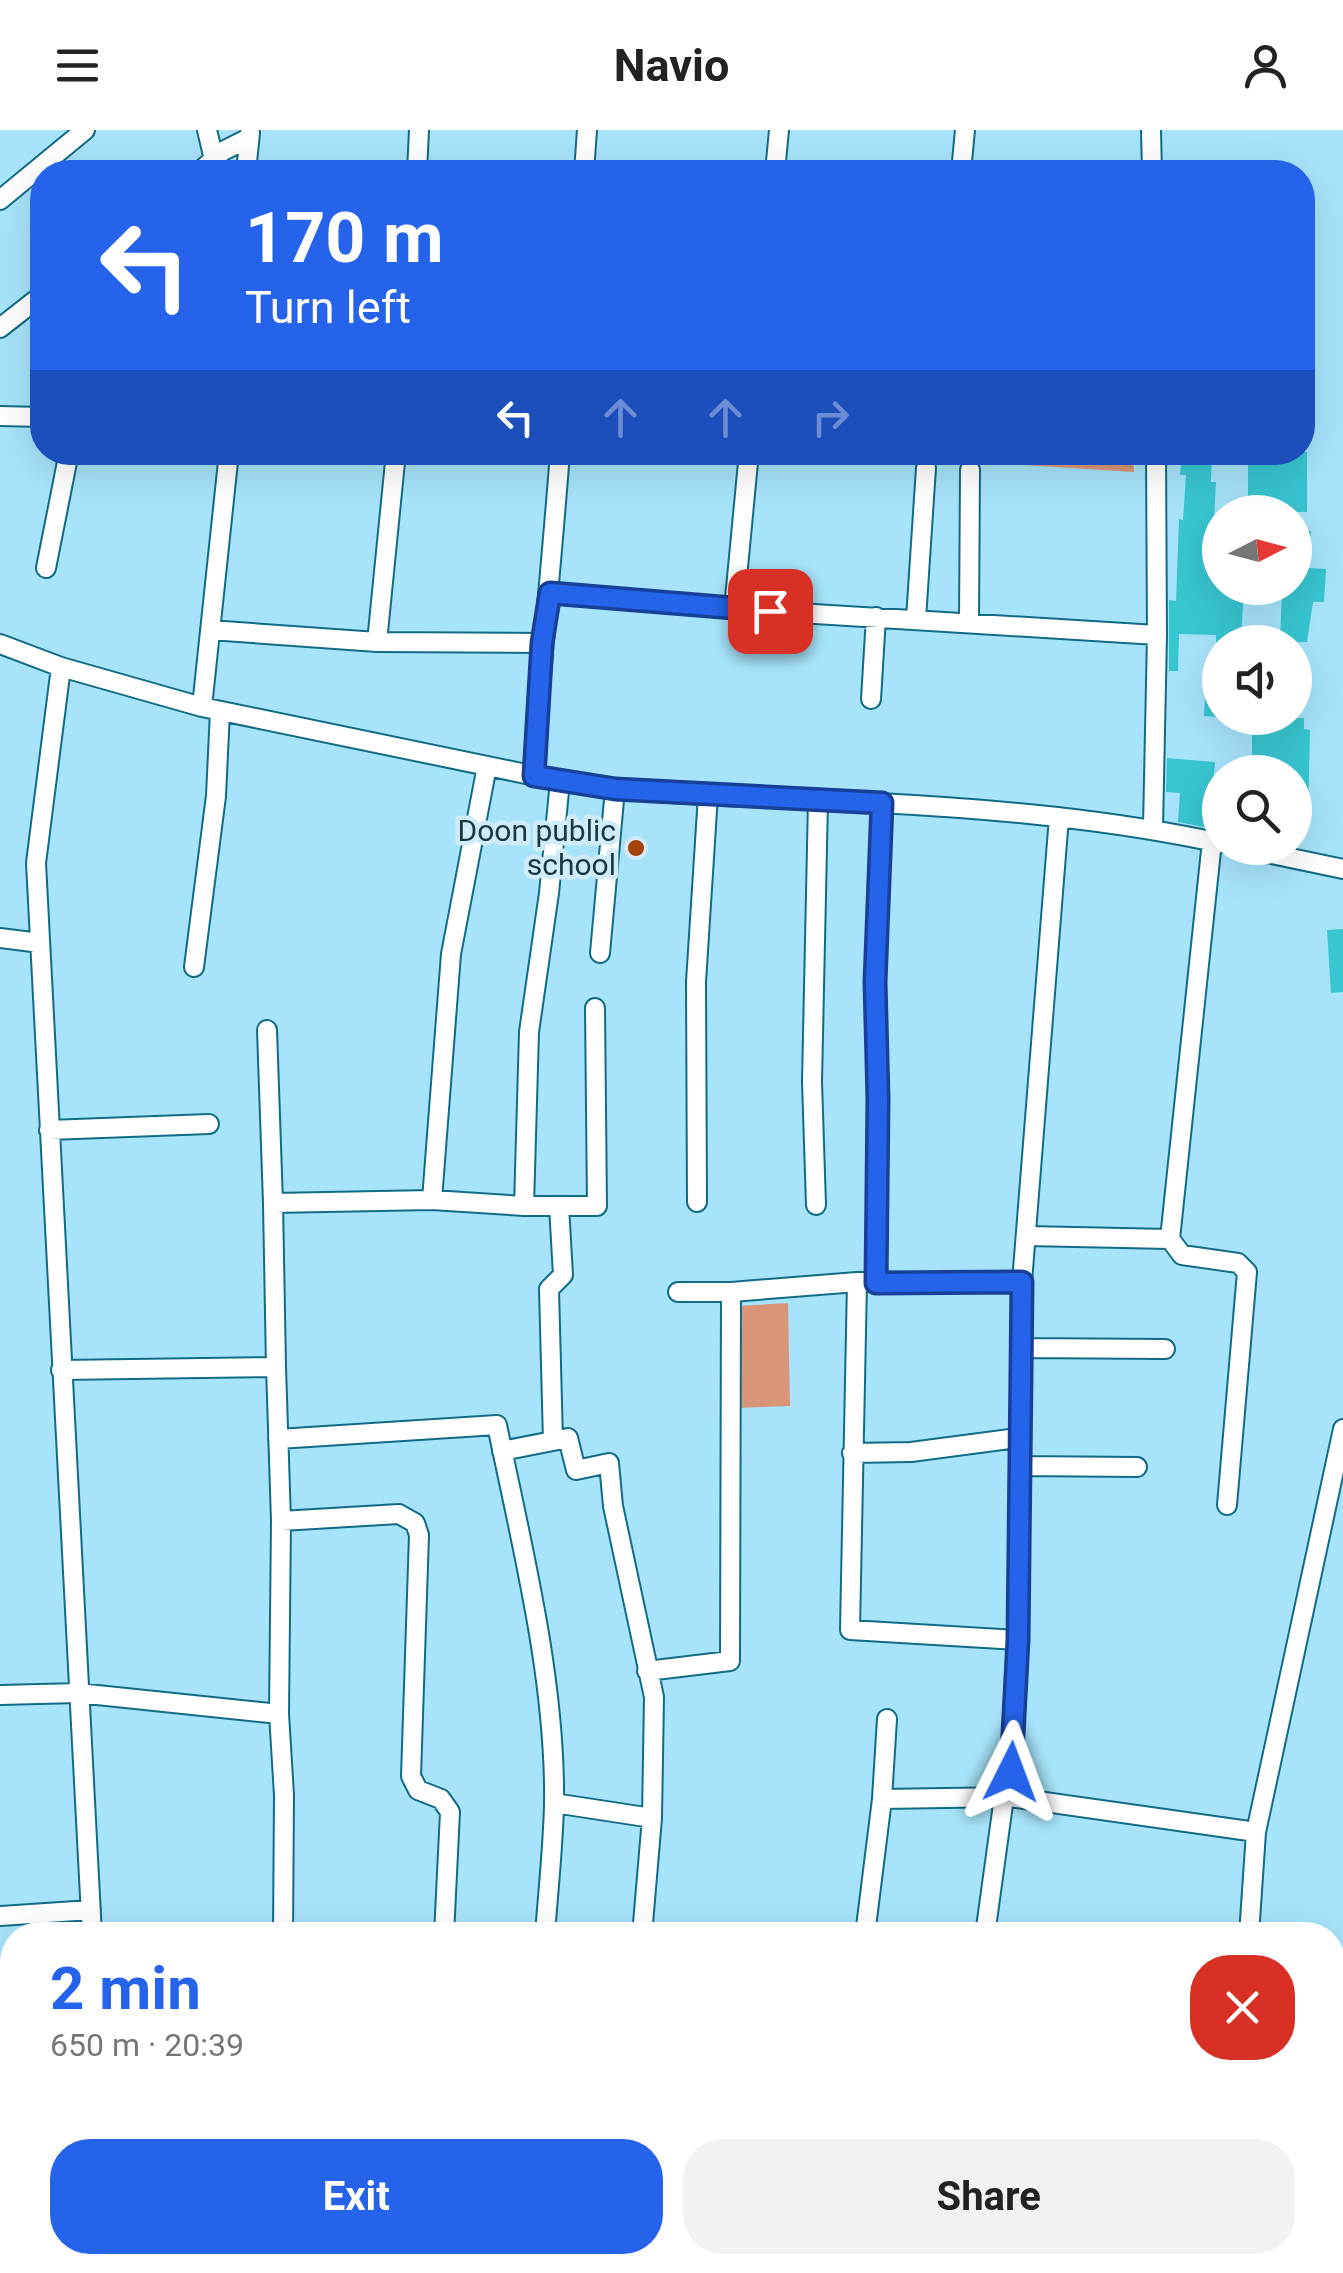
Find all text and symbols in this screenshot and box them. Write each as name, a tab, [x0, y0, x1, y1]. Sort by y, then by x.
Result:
icon: menu	[50, 38, 105, 93]
icon: person	[1238, 38, 1293, 93]
text: Navio	[614, 39, 729, 92]
text: 170 m	[245, 197, 444, 279]
icon: left	[80, 200, 210, 330]
text: Turn left	[245, 281, 411, 334]
icon: left	[488, 390, 543, 445]
icon: ahead	[593, 390, 648, 445]
icon: ahead	[698, 390, 753, 445]
icon: right	[803, 390, 858, 445]
north arrow	[1202, 495, 1312, 605]
map controls	[1202, 495, 1312, 865]
pin	[728, 569, 813, 654]
icon: arrive	[743, 584, 798, 639]
button: sound	[1202, 625, 1312, 735]
button: search	[1202, 755, 1312, 865]
place label: Doon public school	[458, 813, 616, 882]
marker: Doon public school	[625, 837, 647, 859]
position arrow	[959, 1720, 1063, 1824]
text: 2 min	[50, 1953, 201, 2024]
button: close	[1190, 1955, 1295, 2060]
text: 650 m · 20:39	[50, 2026, 244, 2064]
button: Exit	[50, 2139, 663, 2254]
button: Share	[683, 2139, 1295, 2254]

